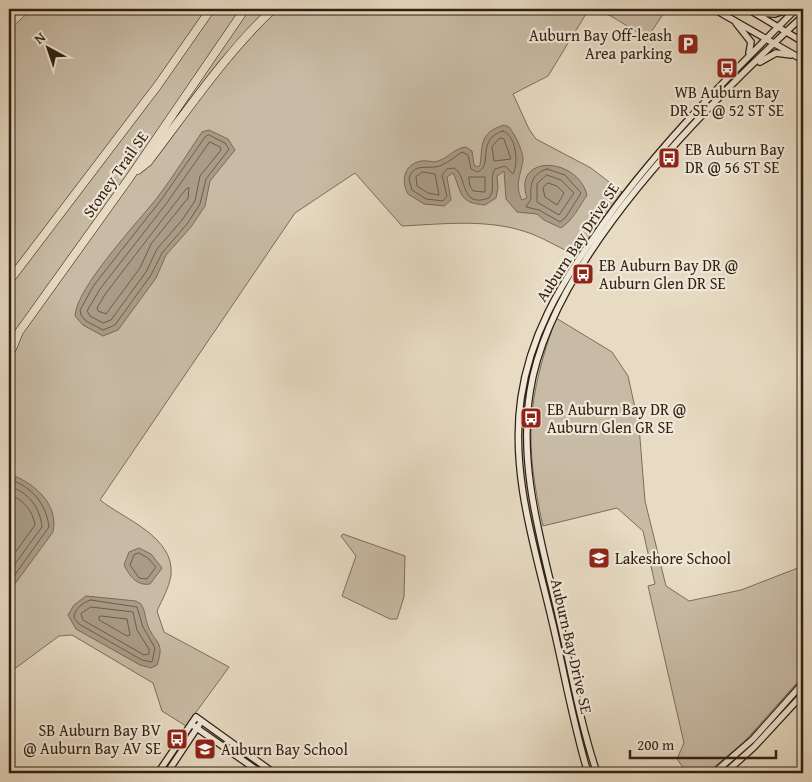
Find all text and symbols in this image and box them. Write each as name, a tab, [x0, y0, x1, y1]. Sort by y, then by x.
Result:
north arrow	[22, 22, 72, 72]
place label: Auburn Bay Off-leash Area parking	[529, 23, 672, 65]
text: N	[30, 27, 50, 49]
parking icon: Auburn Bay Off-leash Area parking	[676, 32, 700, 56]
bus stop icon: WB Auburn Bay DR SE @ 52 ST SE	[715, 56, 739, 80]
place label: WB Auburn Bay DR SE @ 52 ST SE	[670, 80, 784, 122]
street label: Stoney Trail SE	[76, 126, 154, 222]
place label: EB Auburn Bay DR @ 56 ST SE	[685, 137, 785, 179]
bus stop icon: EB Auburn Bay DR @ 56 ST SE	[657, 146, 681, 170]
street label: Auburn Bay Drive SE	[529, 178, 625, 306]
place label: EB Auburn Bay DR @ Auburn Glen DR SE	[599, 253, 738, 295]
bus stop icon: EB Auburn Bay DR @ Auburn Glen DR SE	[571, 262, 595, 286]
place label: EB Auburn Bay DR @ Auburn Glen GR SE	[547, 397, 686, 439]
bus stop icon: EB Auburn Bay DR @ Auburn Glen GR SE	[519, 406, 543, 430]
school or university icon: Lakeshore School	[587, 546, 611, 570]
place label: Lakeshore School	[615, 546, 732, 570]
street label: Auburn Bay Drive SE	[545, 576, 599, 716]
place label: SB Auburn Bay BV @ Auburn Bay AV SE	[23, 718, 162, 760]
bus stop icon: SB Auburn Bay BV @ Auburn Bay AV SE	[165, 727, 189, 751]
scale bar	[630, 727, 776, 759]
text: 200 m	[637, 734, 675, 755]
school or university icon: Auburn Bay School	[193, 737, 217, 761]
place label: Auburn Bay School	[221, 737, 349, 761]

